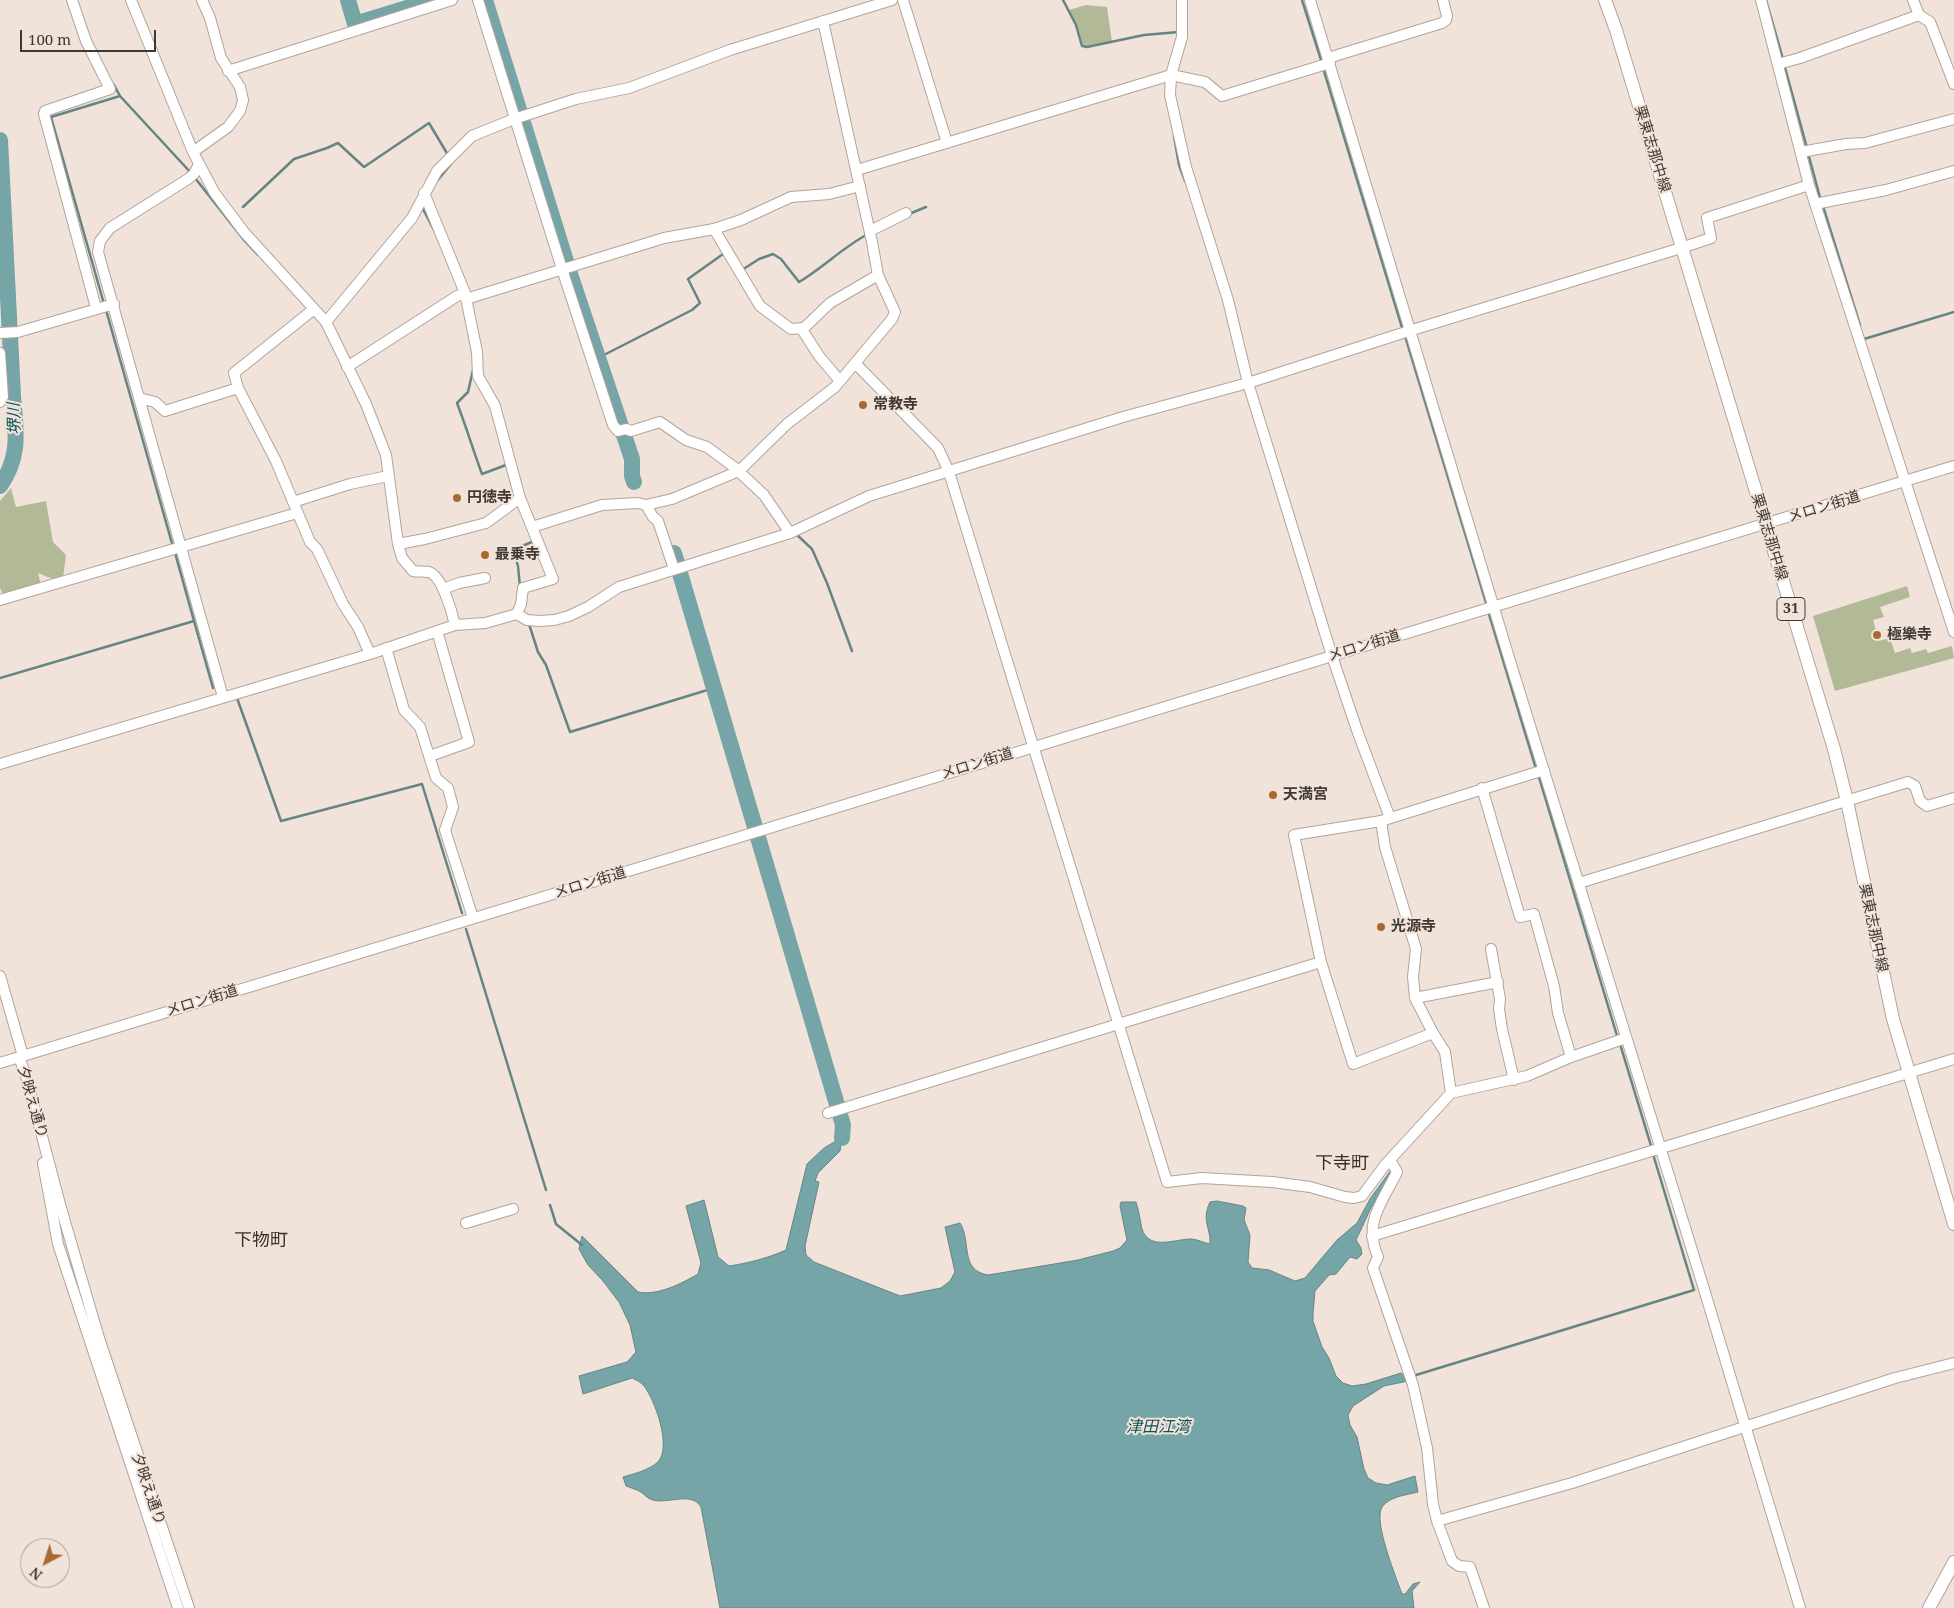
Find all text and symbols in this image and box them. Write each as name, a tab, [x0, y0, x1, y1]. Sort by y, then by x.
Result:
scale bar	[22, 20, 159, 52]
text: 100 m	[28, 29, 71, 49]
street label: 栗東志那中線	[1630, 103, 1674, 195]
place label: 常教寺	[873, 396, 918, 414]
marker: 常教寺	[857, 399, 869, 411]
water label: 堺川	[5, 403, 25, 435]
street label: メロン街道	[1786, 487, 1862, 527]
place label: 円徳寺	[467, 489, 512, 507]
street label: 栗東志那中線	[1747, 491, 1791, 583]
marker: 円徳寺	[451, 492, 463, 504]
place label: 最乗寺	[495, 546, 540, 564]
marker: 最乗寺	[479, 549, 491, 561]
road number: 31	[1777, 598, 1805, 620]
street label: メロン街道	[1326, 626, 1402, 666]
place label: 極樂寺	[1887, 626, 1932, 644]
marker: 極樂寺	[1871, 629, 1883, 641]
street label: メロン街道	[939, 744, 1015, 784]
place label: 天満宮	[1283, 786, 1328, 804]
marker: 天満宮	[1267, 789, 1279, 801]
street label: メロン街道	[552, 863, 628, 903]
street label: 栗東志那中線	[1855, 882, 1891, 974]
place label: 光源寺	[1391, 918, 1436, 936]
marker: 光源寺	[1375, 921, 1387, 933]
street label: メロン街道	[164, 981, 240, 1021]
street label: 夕映え通り	[13, 1063, 51, 1141]
district label: 下寺町	[1315, 1153, 1369, 1175]
district label: 下物町	[234, 1230, 288, 1252]
water label: 津田江湾	[1126, 1417, 1190, 1437]
street label: 夕映え通り	[127, 1451, 169, 1527]
north arrow	[20, 1538, 70, 1588]
text: N	[25, 1563, 46, 1585]

